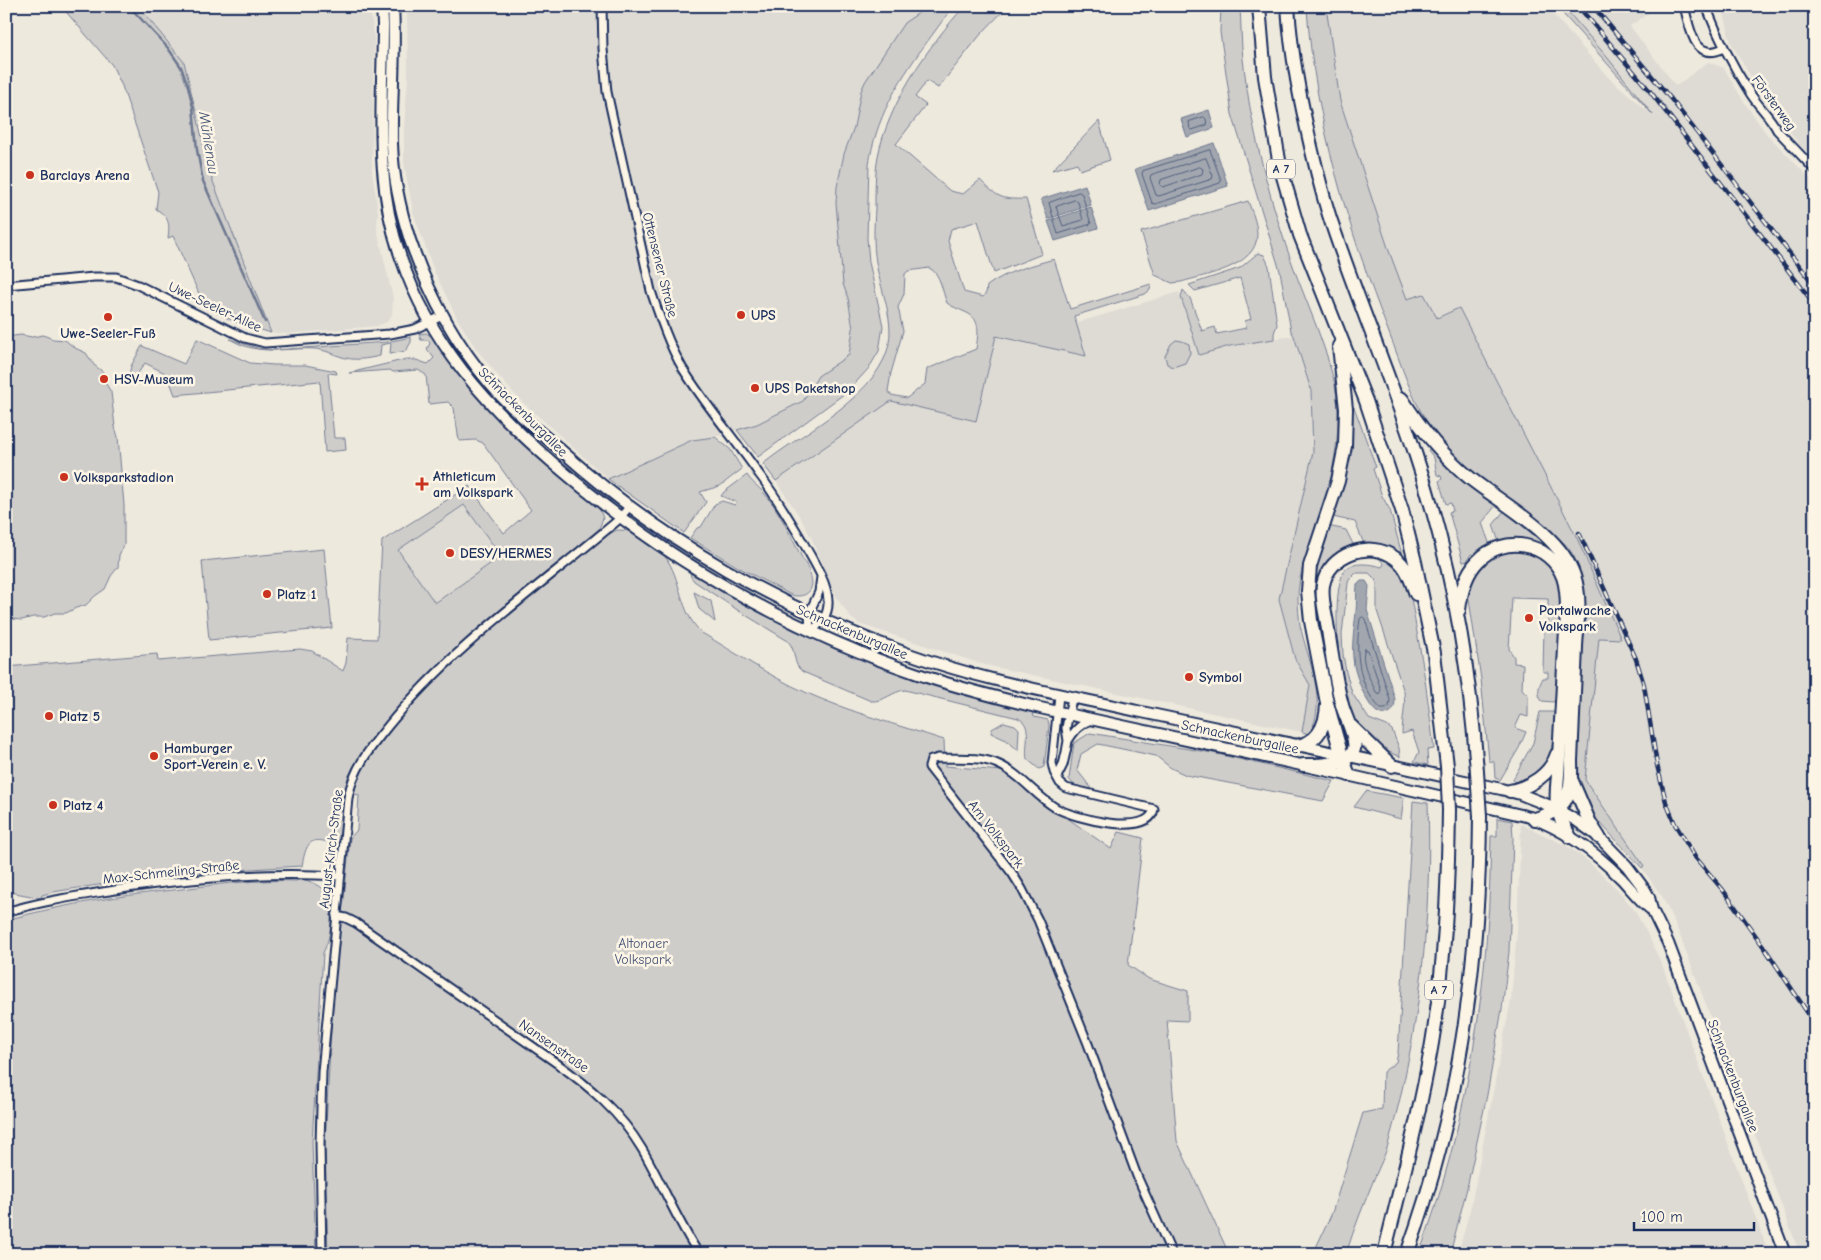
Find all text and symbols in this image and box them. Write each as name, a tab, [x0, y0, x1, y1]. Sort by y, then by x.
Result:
street label: Försterweg	[1748, 72, 1800, 134]
water label: Mühlenau	[195, 109, 223, 176]
road number: A 7	[1267, 160, 1295, 178]
place label: Barclays Arena	[40, 167, 130, 184]
marker: Barclays Arena	[24, 169, 36, 181]
street label: Ottensener Straße	[639, 211, 681, 319]
street label: Uwe-Seeler-Allee	[166, 278, 264, 336]
place label: UPS	[751, 307, 776, 324]
marker: UPS	[735, 309, 747, 321]
marker: Uwe-Seeler-Fuß	[102, 311, 114, 323]
place label: Uwe-Seeler-Fuß	[60, 325, 156, 342]
street label: Schnackenburgallee	[475, 364, 571, 460]
place label: HSV-Museum	[114, 371, 194, 388]
marker: HSV-Museum	[98, 373, 110, 385]
place label: UPS Paketshop	[765, 380, 856, 397]
marker: UPS Paketshop	[749, 382, 761, 394]
place label: Athleticum am Volkspark	[433, 468, 513, 501]
place label: Volksparkstadion	[74, 469, 174, 486]
marker: Volksparkstadion	[58, 471, 70, 483]
marker: Athleticum am Volkspark	[415, 477, 429, 491]
place label: DESY/HERMES	[460, 545, 552, 562]
marker: DESY/HERMES	[444, 547, 456, 559]
place label: Platz 1	[277, 586, 316, 603]
marker: Platz 1	[261, 588, 273, 600]
street label: Schnackenburgallee	[794, 601, 910, 663]
place label: Portalwache Volkspark	[1539, 602, 1611, 635]
marker: Portalwache Volkspark	[1523, 612, 1535, 624]
place label: Symbol	[1199, 669, 1242, 686]
marker: Symbol	[1183, 671, 1195, 683]
place label: Platz 5	[59, 708, 100, 725]
marker: Platz 5	[43, 710, 55, 722]
street label: Schnackenburgallee	[1180, 716, 1300, 758]
place label: Hamburger Sport-Verein e. V.	[164, 740, 266, 773]
marker: Hamburger Sport-Verein e. V.	[148, 750, 160, 762]
street label: August-Kirch-Straße	[315, 788, 347, 910]
place label: Platz 4	[63, 797, 104, 814]
street label: Am Volkspark	[964, 797, 1028, 871]
marker: Platz 4	[47, 799, 59, 811]
street label: Max-Schmeling-Straße	[102, 856, 240, 888]
park label: Altonaer Volkspark	[615, 935, 672, 968]
road number: A 7	[1425, 980, 1453, 1000]
street label: Nansenstraße	[516, 1016, 592, 1076]
street label: Schnackenburgallee	[1704, 1017, 1762, 1135]
scale bar	[1634, 1200, 1754, 1232]
text: 100 m	[1641, 1208, 1683, 1226]

